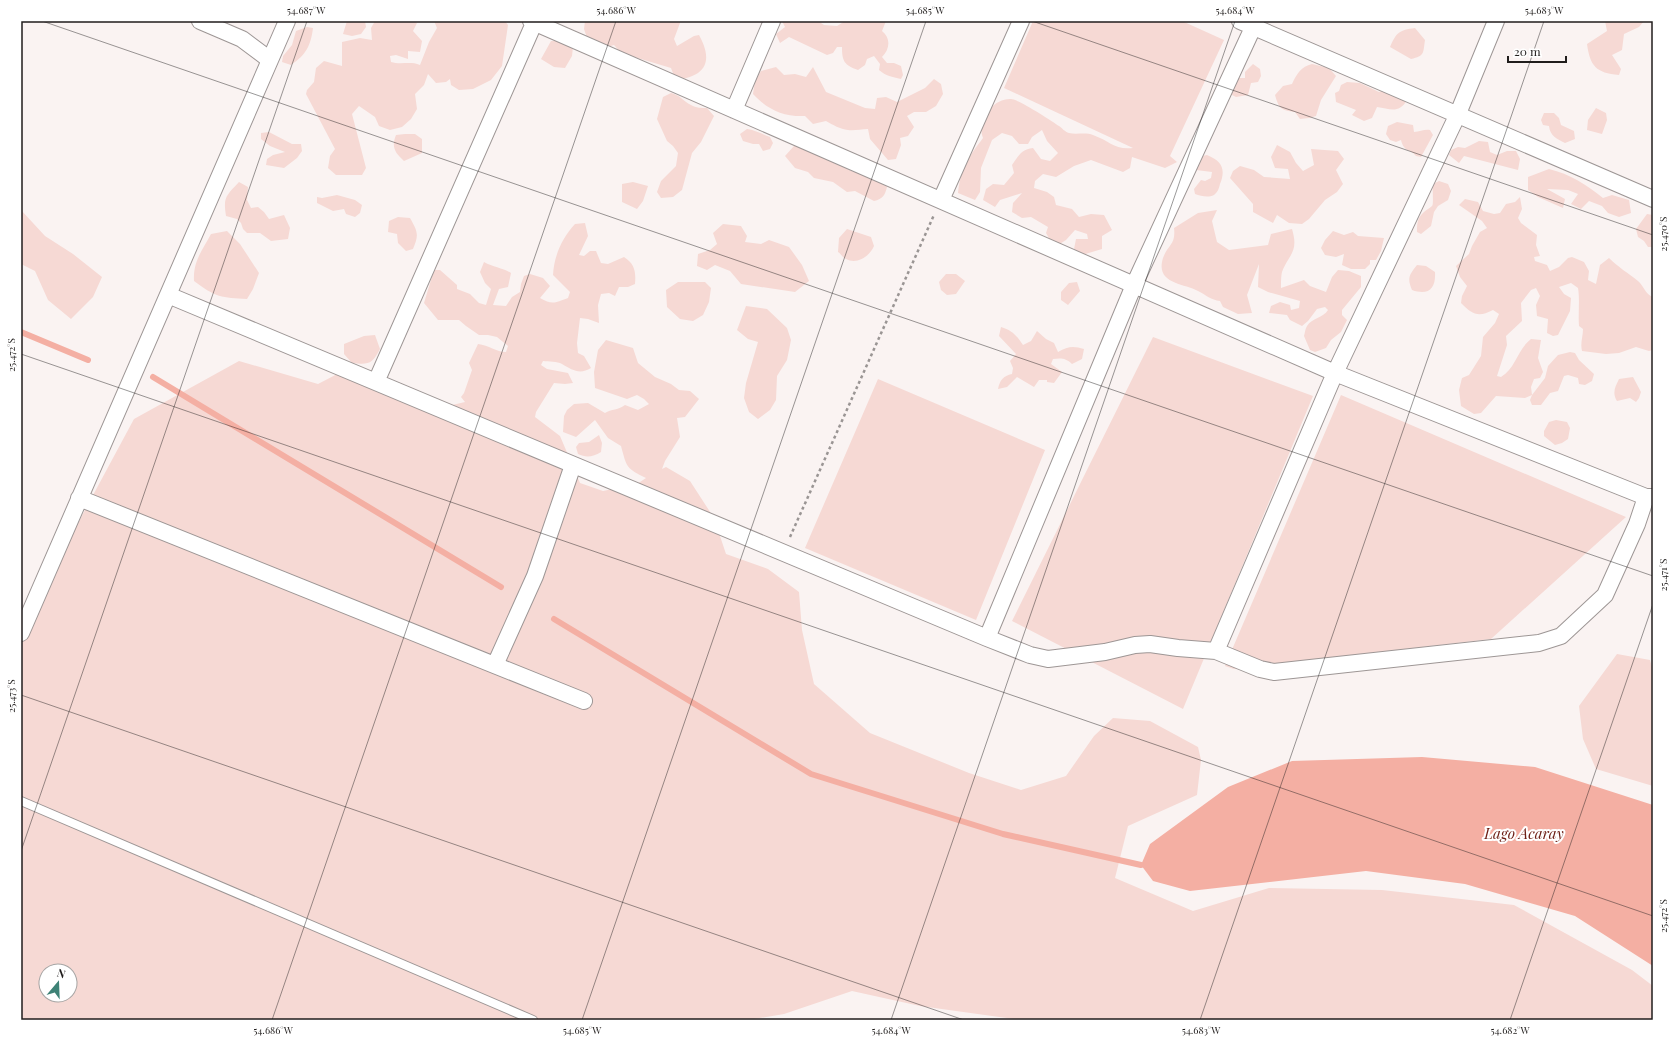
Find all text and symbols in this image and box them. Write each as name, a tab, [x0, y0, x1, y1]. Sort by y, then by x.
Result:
text: 54.687°W	[287, 3, 326, 17]
text: 54.686°W	[596, 3, 637, 17]
text: 54.685°W	[906, 3, 945, 17]
text: 54.684°W	[1215, 3, 1255, 17]
text: 54.683°W	[1525, 3, 1564, 17]
scale bar	[1508, 38, 1566, 64]
text: 20 m	[1514, 43, 1541, 59]
text: 25.470°S	[1656, 217, 1670, 251]
text: 25.472°S	[4, 338, 18, 372]
text: 25.471°S	[1656, 559, 1670, 591]
text: 25.473°S	[4, 679, 18, 713]
water label: Lago Acaray	[1483, 823, 1564, 843]
text: 25.472°S	[1656, 899, 1670, 933]
north arrow	[38, 963, 78, 1003]
text: N	[55, 965, 68, 981]
text: 54.686°W	[253, 1023, 294, 1037]
text: 54.685°W	[563, 1023, 602, 1037]
text: 54.684°W	[871, 1023, 911, 1037]
text: 54.683°W	[1182, 1023, 1221, 1037]
text: 54.682°W	[1491, 1023, 1530, 1037]

